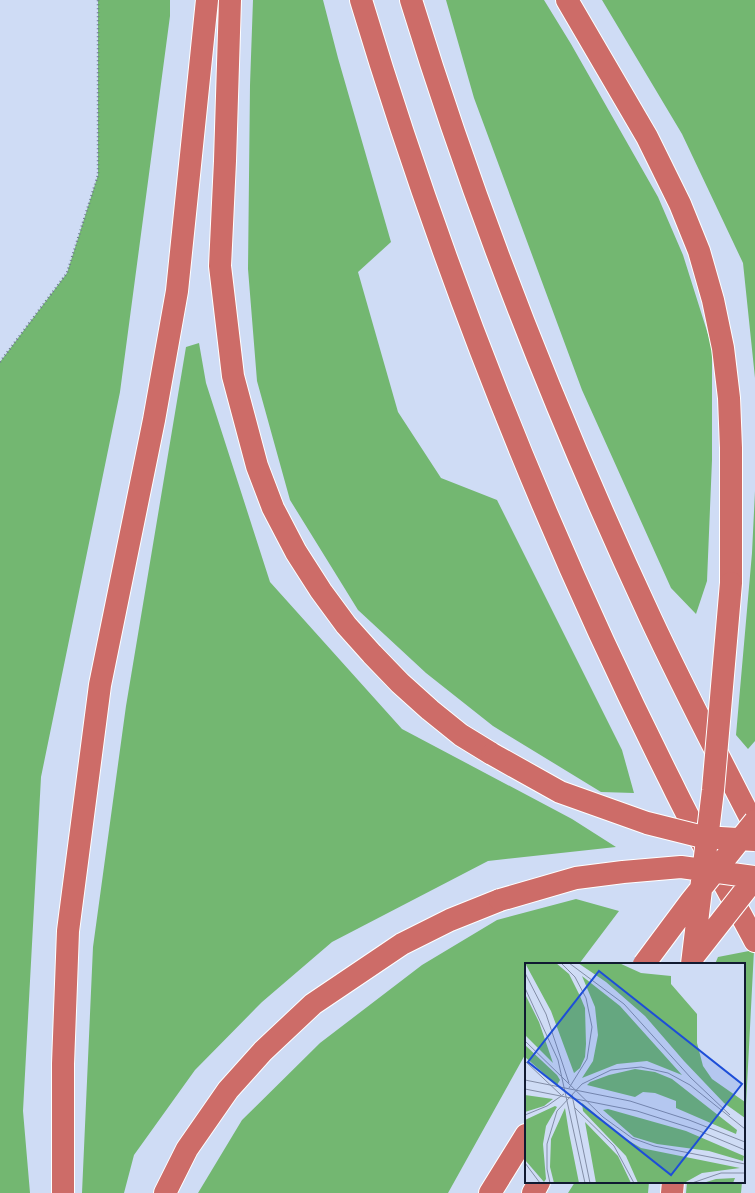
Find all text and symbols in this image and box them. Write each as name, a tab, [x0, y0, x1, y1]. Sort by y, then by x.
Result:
inset map	[525, 963, 745, 1183]

